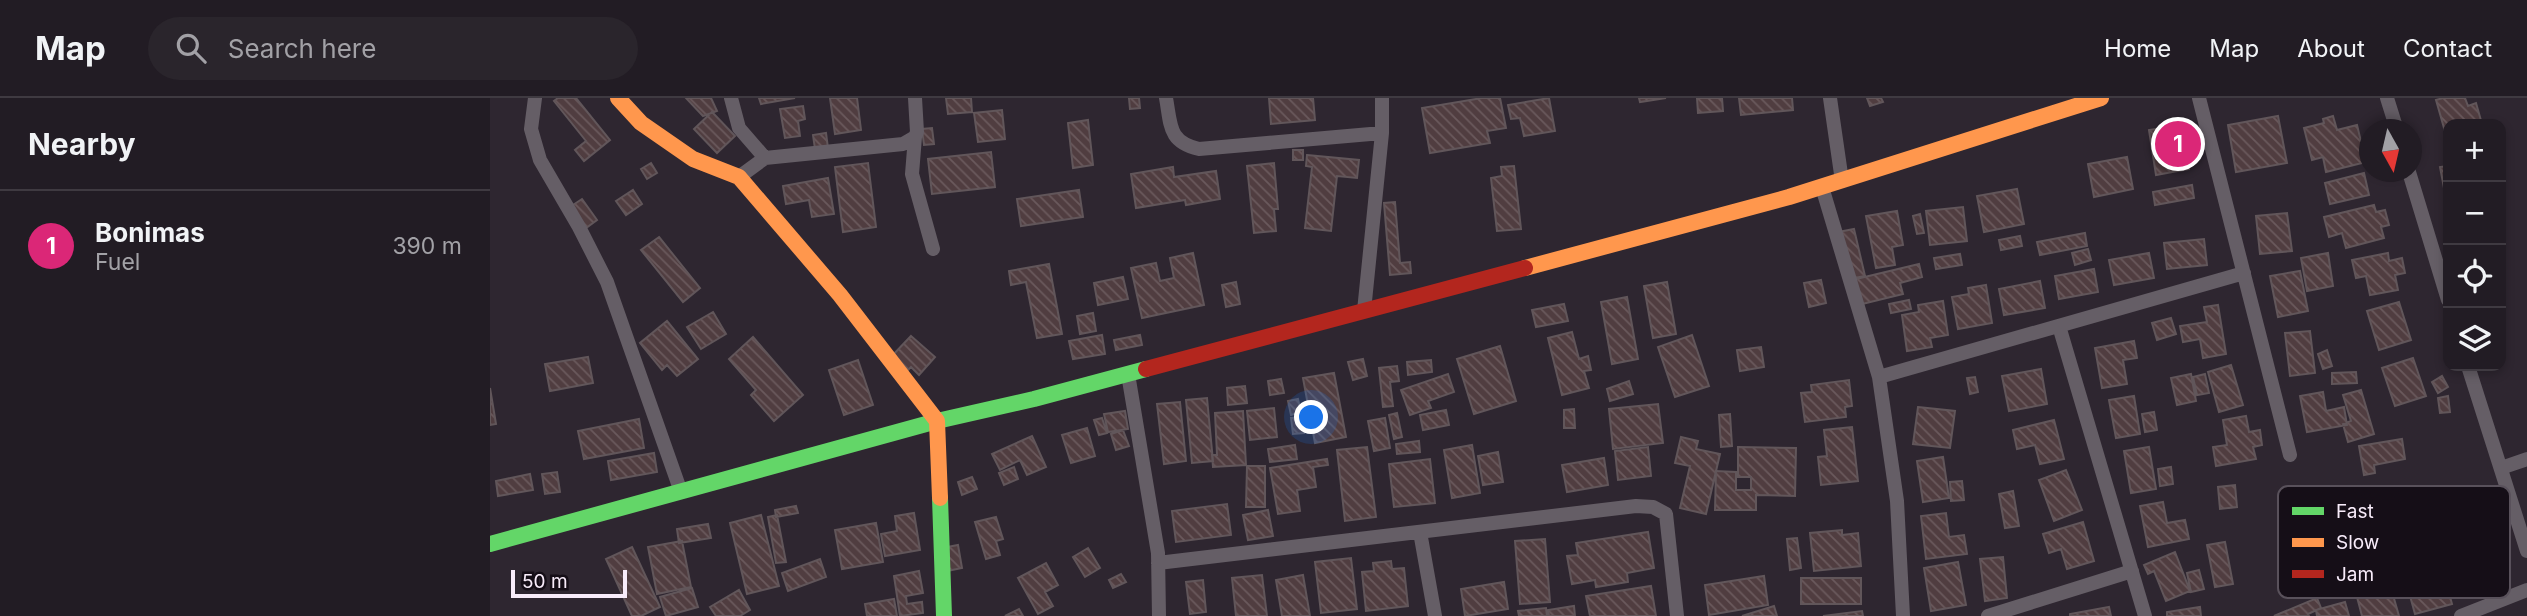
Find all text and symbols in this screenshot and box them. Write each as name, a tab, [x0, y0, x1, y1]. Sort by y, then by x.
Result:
search box	[148, 17, 638, 80]
text: Map	[35, 28, 106, 68]
icon: search	[172, 29, 210, 67]
text: Search here	[228, 33, 376, 64]
text: Home	[2104, 34, 2171, 63]
text: Map	[2209, 34, 2259, 63]
text: About	[2297, 34, 2365, 63]
text: Contact	[2403, 34, 2492, 63]
pin: 1	[2155, 118, 2201, 170]
north arrow	[2359, 119, 2422, 182]
map controls	[2443, 119, 2506, 371]
button: +	[2443, 119, 2506, 182]
text: Nearby	[28, 126, 136, 162]
button: −	[2443, 182, 2506, 245]
text: Bonimas	[95, 217, 205, 248]
text: 1	[46, 232, 56, 260]
text: 390 m	[392, 232, 462, 260]
button: locate	[2443, 245, 2506, 308]
text: Fuel	[95, 248, 140, 276]
button: layers	[2443, 308, 2506, 371]
your location	[1294, 400, 1328, 434]
legend	[2278, 486, 2510, 598]
text: Fast	[2336, 500, 2374, 523]
text: Slow	[2336, 531, 2379, 554]
text: Jam	[2336, 563, 2374, 586]
scale bar	[511, 567, 626, 599]
text: 50 m	[522, 570, 568, 593]

